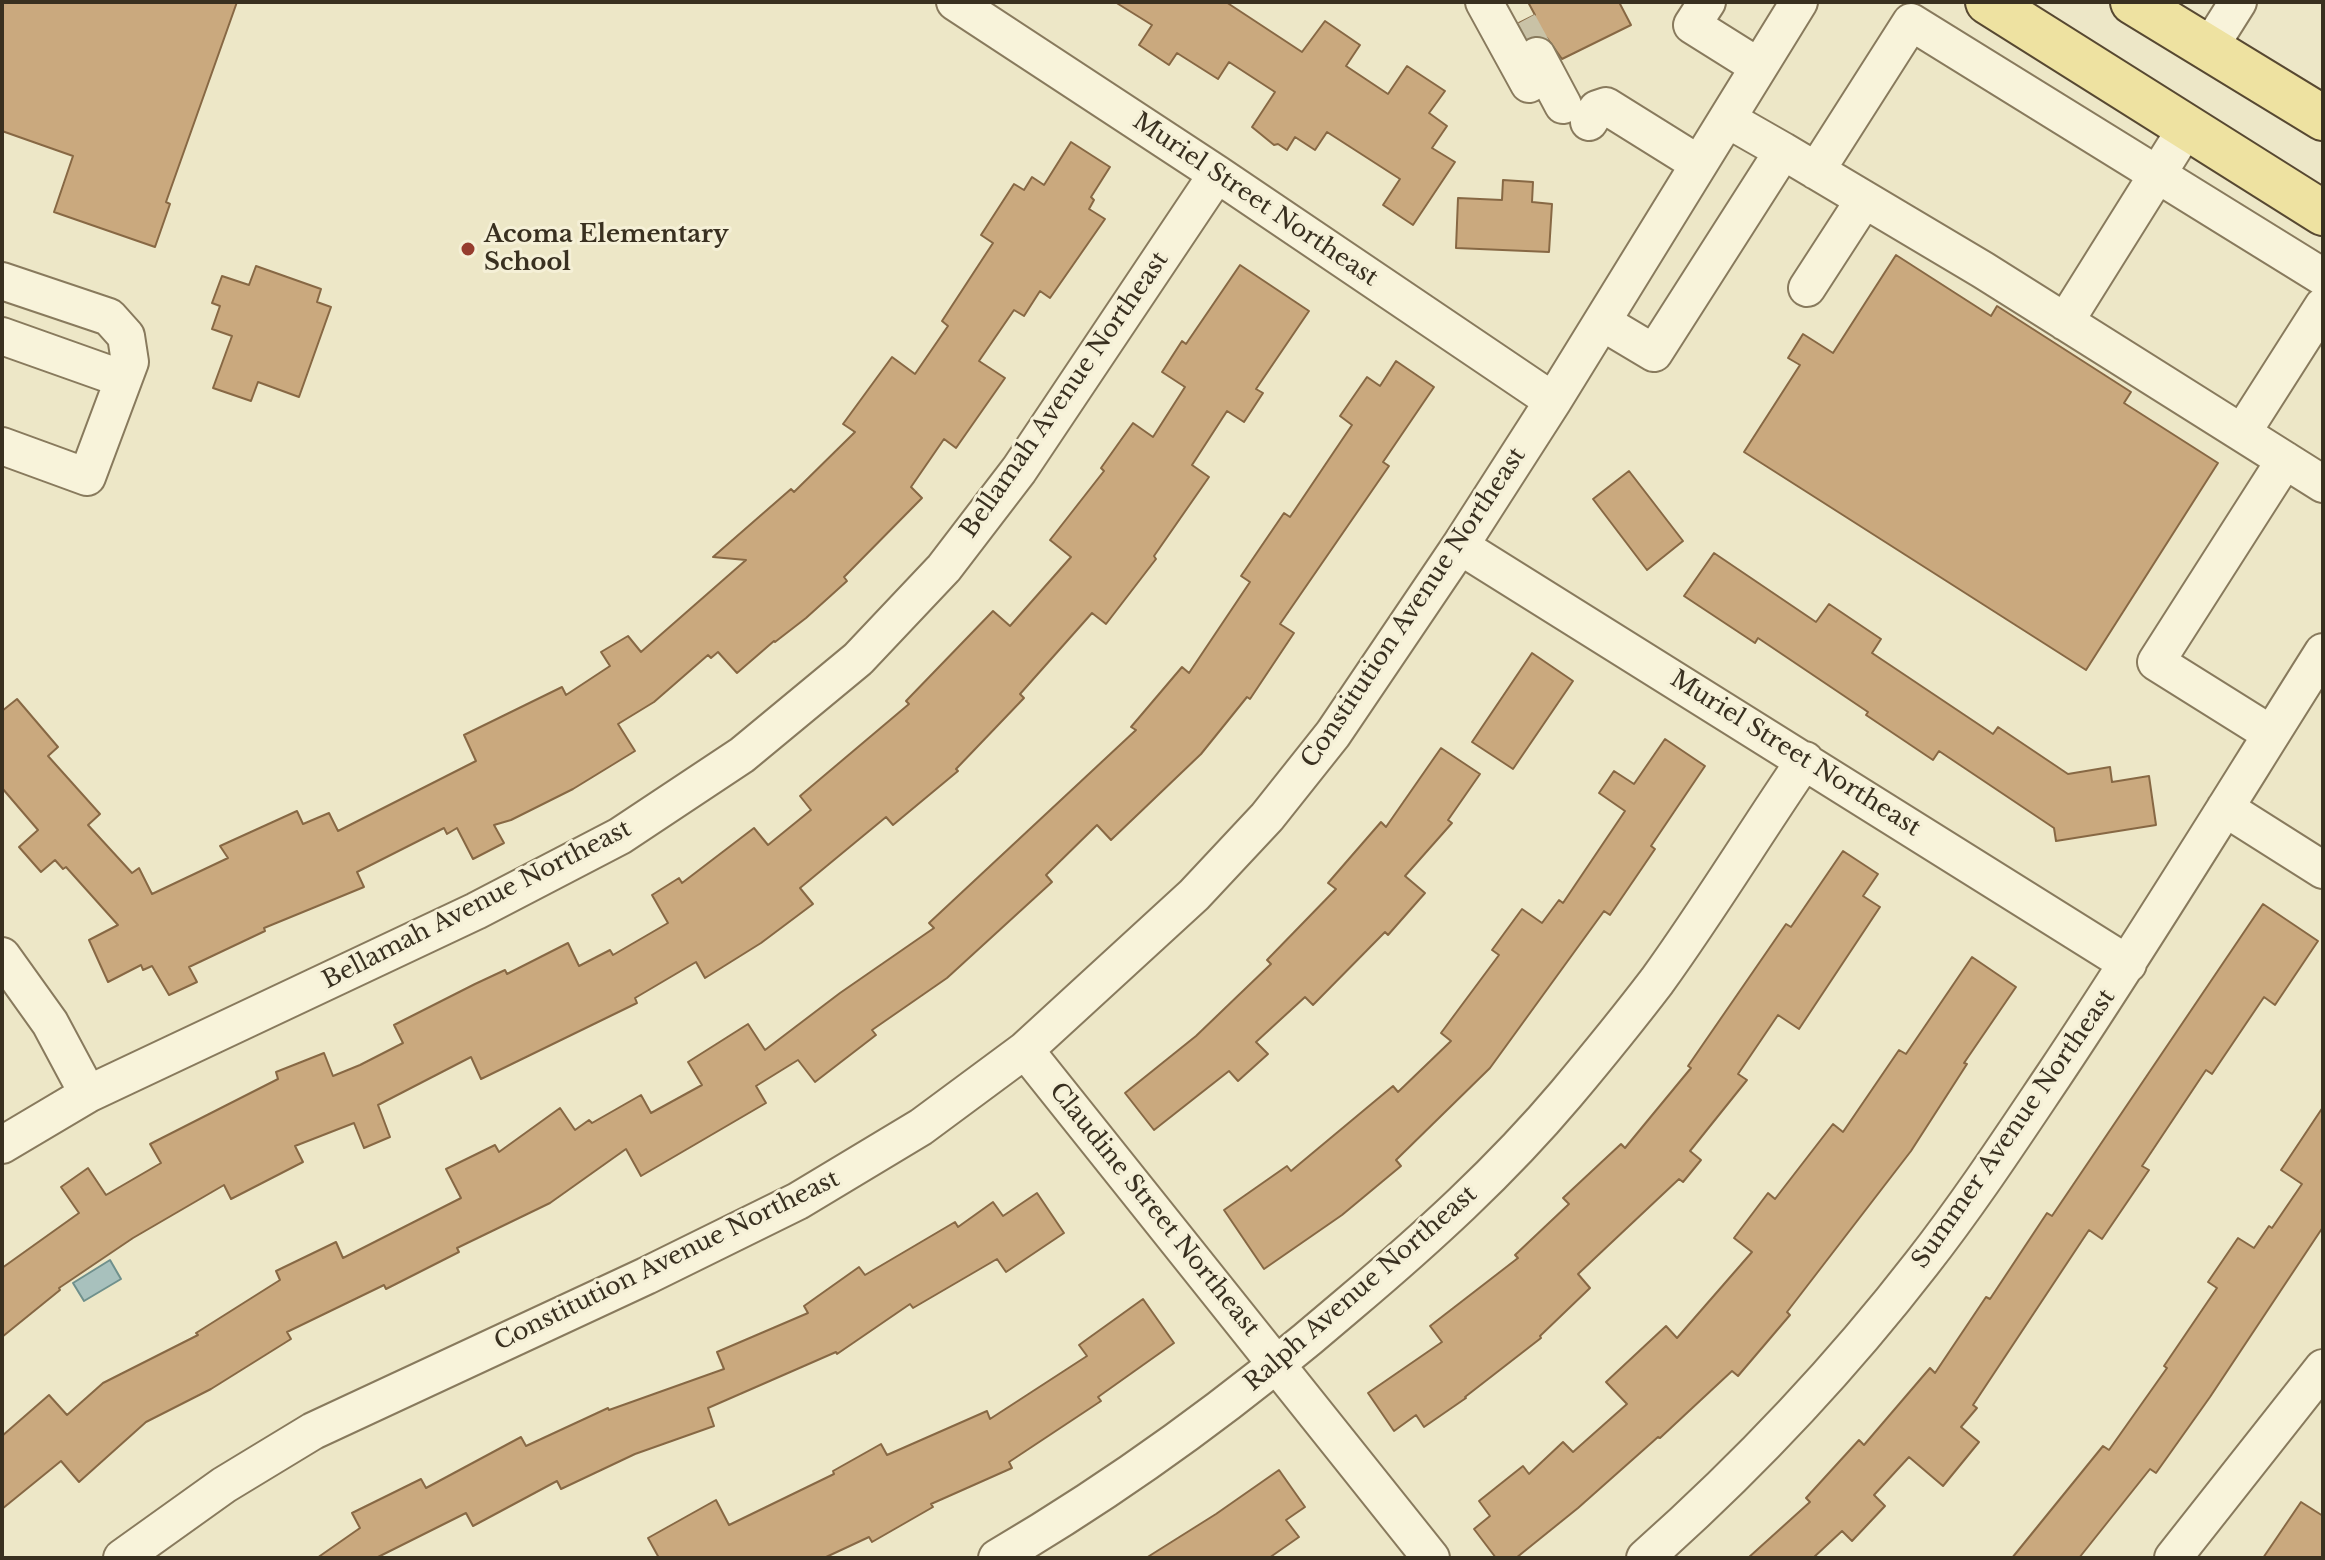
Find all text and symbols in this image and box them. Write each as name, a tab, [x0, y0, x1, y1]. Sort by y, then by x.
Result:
street label: Muriel Street Northeast	[1127, 107, 1383, 293]
place label: Acoma Elementary School	[484, 221, 728, 277]
marker: Acoma Elementary School	[459, 240, 477, 258]
street label: Bellamah Avenue Northeast	[955, 246, 1175, 544]
street label: Constitution Avenue Northeast	[1296, 442, 1532, 774]
street label: Muriel Street Northeast	[1665, 665, 1925, 843]
street label: Bellamah Avenue Northeast	[318, 814, 636, 996]
street label: Summer Avenue Northeast	[1906, 984, 2122, 1274]
street label: Claudine Street Northeast	[1043, 1077, 1265, 1343]
street label: Constitution Avenue Northeast	[490, 1165, 844, 1357]
street label: Ralph Avenue Northeast	[1239, 1180, 1483, 1398]

